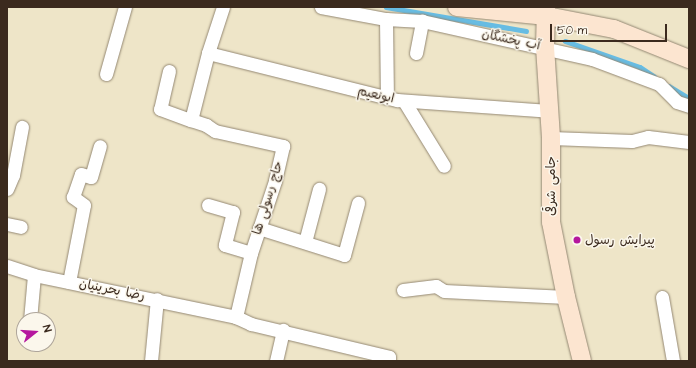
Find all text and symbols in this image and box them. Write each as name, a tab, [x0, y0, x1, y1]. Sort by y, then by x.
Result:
scale bar	[552, 16, 669, 42]
text: 50 m	[557, 22, 587, 39]
street label: آب پخشگان	[480, 26, 542, 54]
street label: ابونعیم	[356, 83, 396, 107]
street label: جامی شرقی	[543, 156, 559, 216]
street label: حاج رسولی ها	[249, 159, 287, 237]
place label: پیرایش رسول	[585, 232, 655, 248]
marker: پیرایش رسول	[572, 235, 582, 245]
street label: رضا بحرینیان	[78, 276, 146, 304]
north arrow	[16, 312, 56, 352]
text: N	[39, 323, 55, 334]

